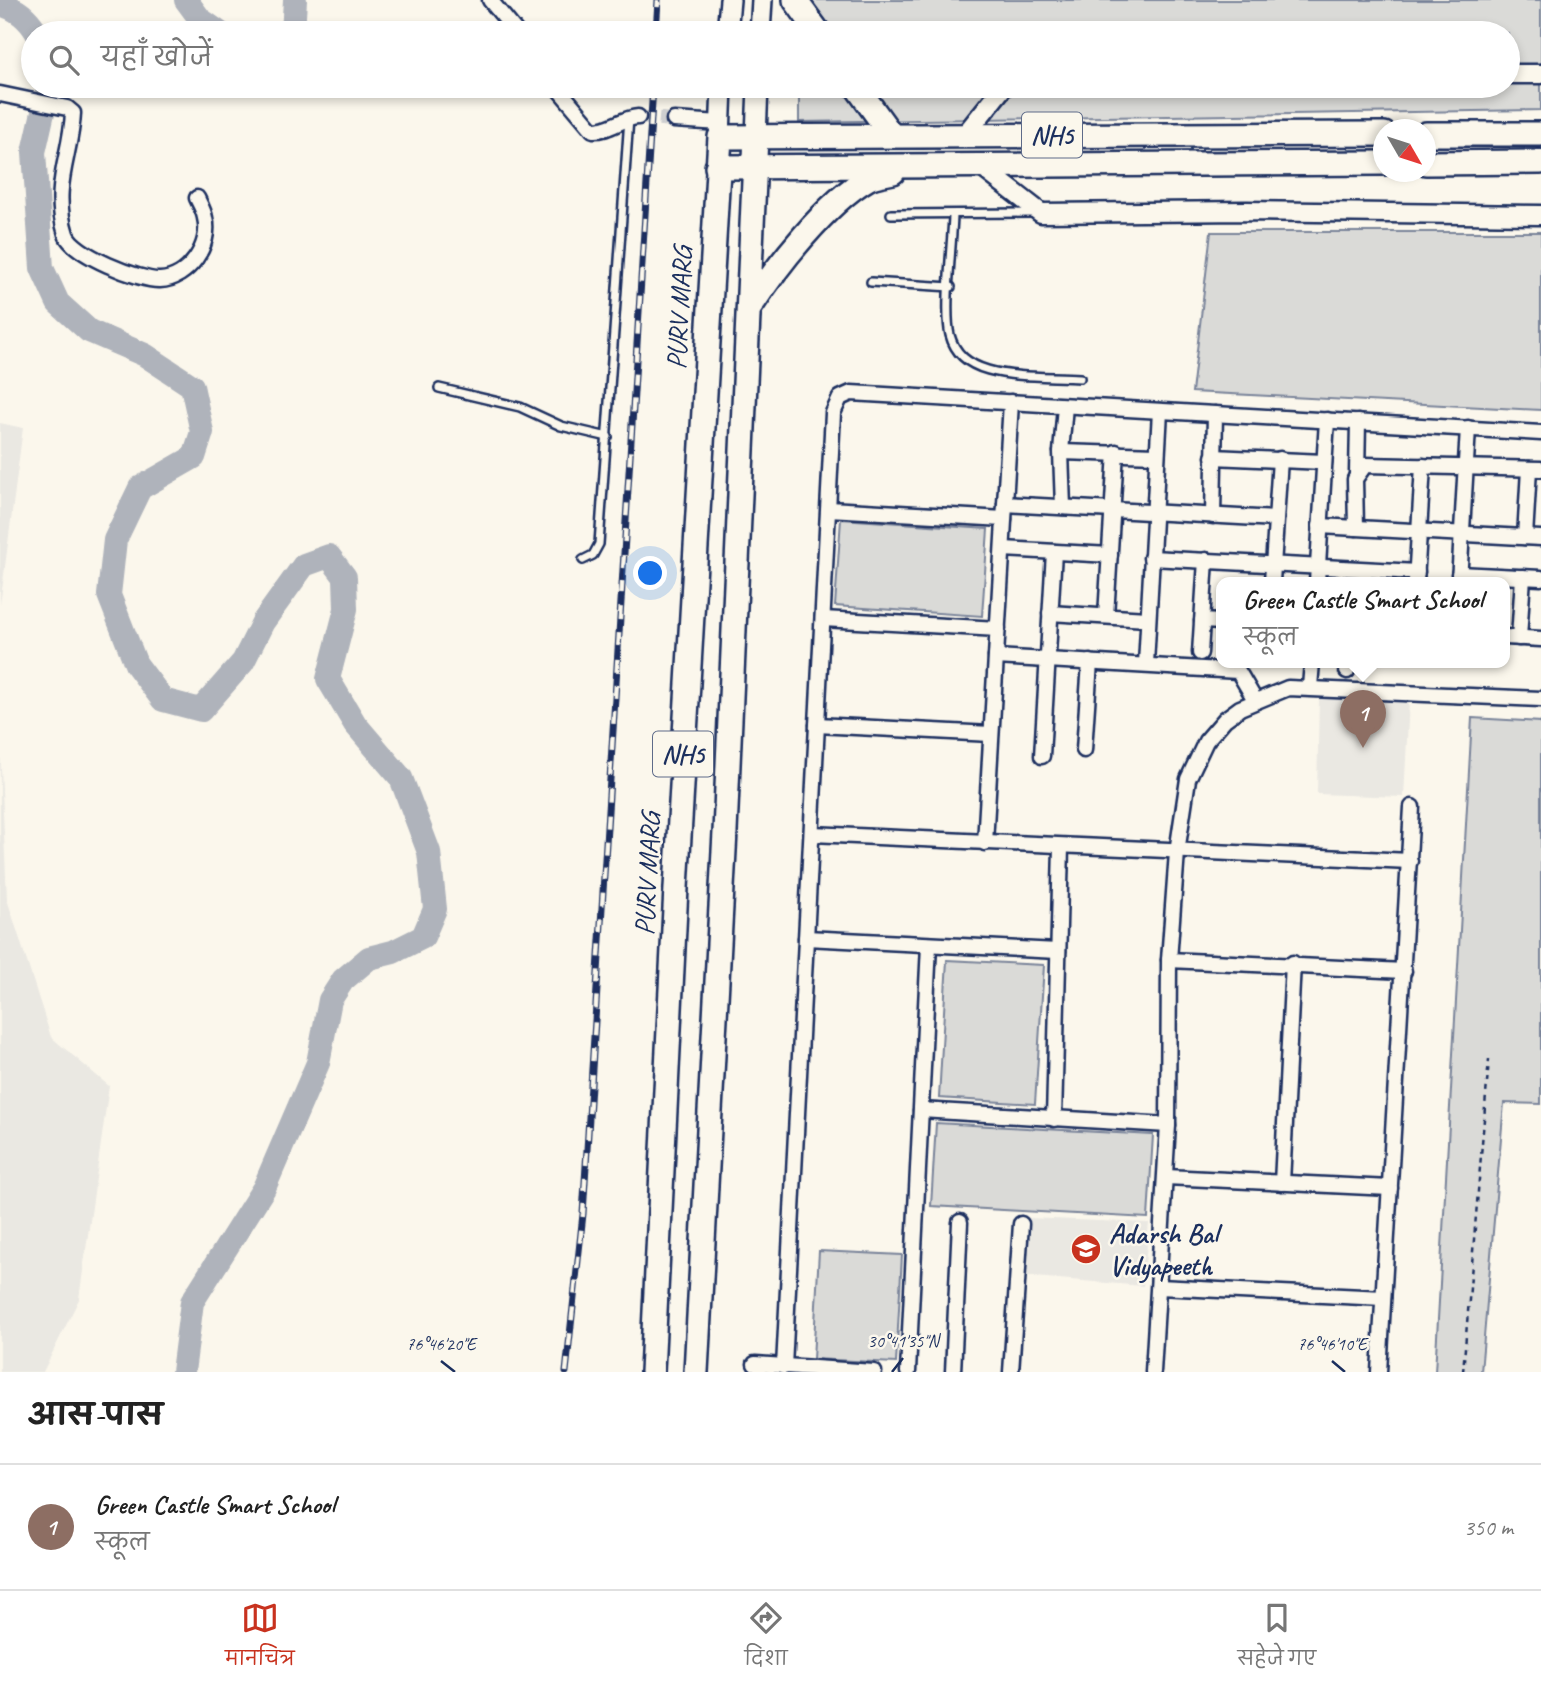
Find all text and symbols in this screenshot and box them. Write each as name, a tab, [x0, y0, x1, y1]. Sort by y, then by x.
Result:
search box	[21, 21, 1520, 98]
icon: search	[45, 41, 83, 79]
text: यहाँ खोजें	[101, 41, 212, 74]
road number: NH5	[1022, 112, 1082, 158]
north arrow	[1373, 119, 1436, 182]
street label: PURV MARG	[658, 242, 700, 370]
your location	[633, 556, 667, 590]
popup	[1216, 577, 1510, 668]
text: Green Castle Smart School	[1243, 583, 1483, 616]
text: स्कूल	[1243, 623, 1298, 652]
pin: 1	[1340, 690, 1386, 748]
road number: NH5	[653, 732, 713, 776]
street label: PURV MARG	[626, 808, 668, 936]
place label: Adarsh Bal Vidyapeeth	[1109, 1216, 1223, 1284]
school or university icon: Adarsh Bal Vidyapeeth	[1069, 1232, 1103, 1266]
text: 30°41'35"N	[868, 1330, 942, 1352]
text: 76°46'20"E	[406, 1333, 478, 1355]
text: 76°46'10"E	[1297, 1333, 1369, 1355]
text: आस-पास	[28, 1396, 163, 1434]
text: Green Castle Smart School	[95, 1488, 335, 1521]
text: 1	[46, 1513, 56, 1542]
text: 350 m	[1464, 1513, 1513, 1542]
text: स्कूल	[95, 1528, 150, 1557]
tab: मानचित्र	[225, 1599, 295, 1679]
tab: दिशा	[744, 1599, 788, 1679]
tab: सहेजे गए	[1237, 1599, 1316, 1679]

